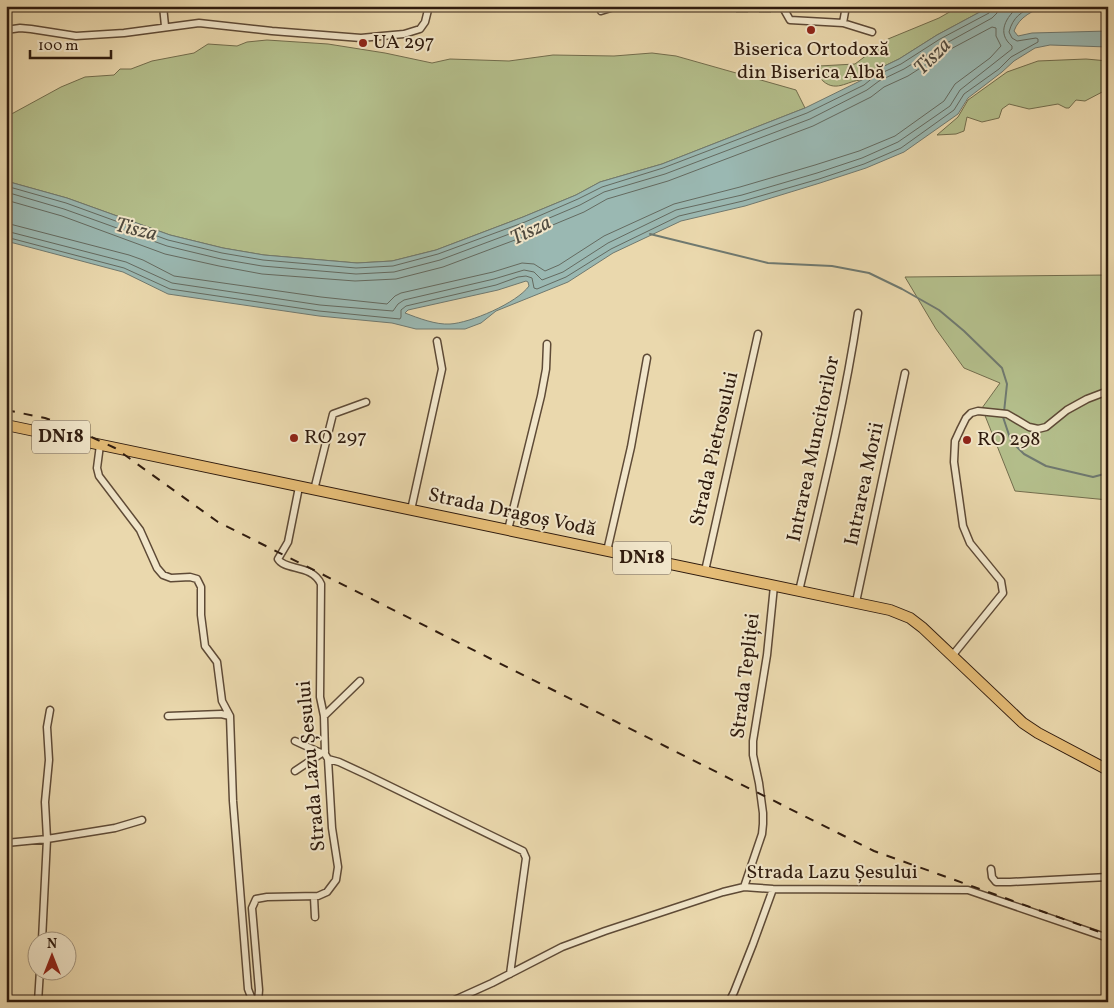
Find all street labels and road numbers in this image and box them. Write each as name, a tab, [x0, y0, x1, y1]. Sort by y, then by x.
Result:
street label: Intrarea Muncitorilor	[781, 353, 847, 545]
street label: Strada Pietrosului	[684, 369, 746, 529]
street label: Intrarea Morii	[838, 420, 892, 548]
road number: DN18	[32, 421, 90, 454]
street label: Strada Dragoș Vodă	[425, 482, 599, 544]
road number: DN18	[613, 542, 671, 574]
street label: Strada Tepliței	[724, 612, 768, 740]
street label: Strada Lazu Șesului	[291, 679, 333, 853]
street label: Strada Lazu Șesului	[746, 859, 918, 887]

